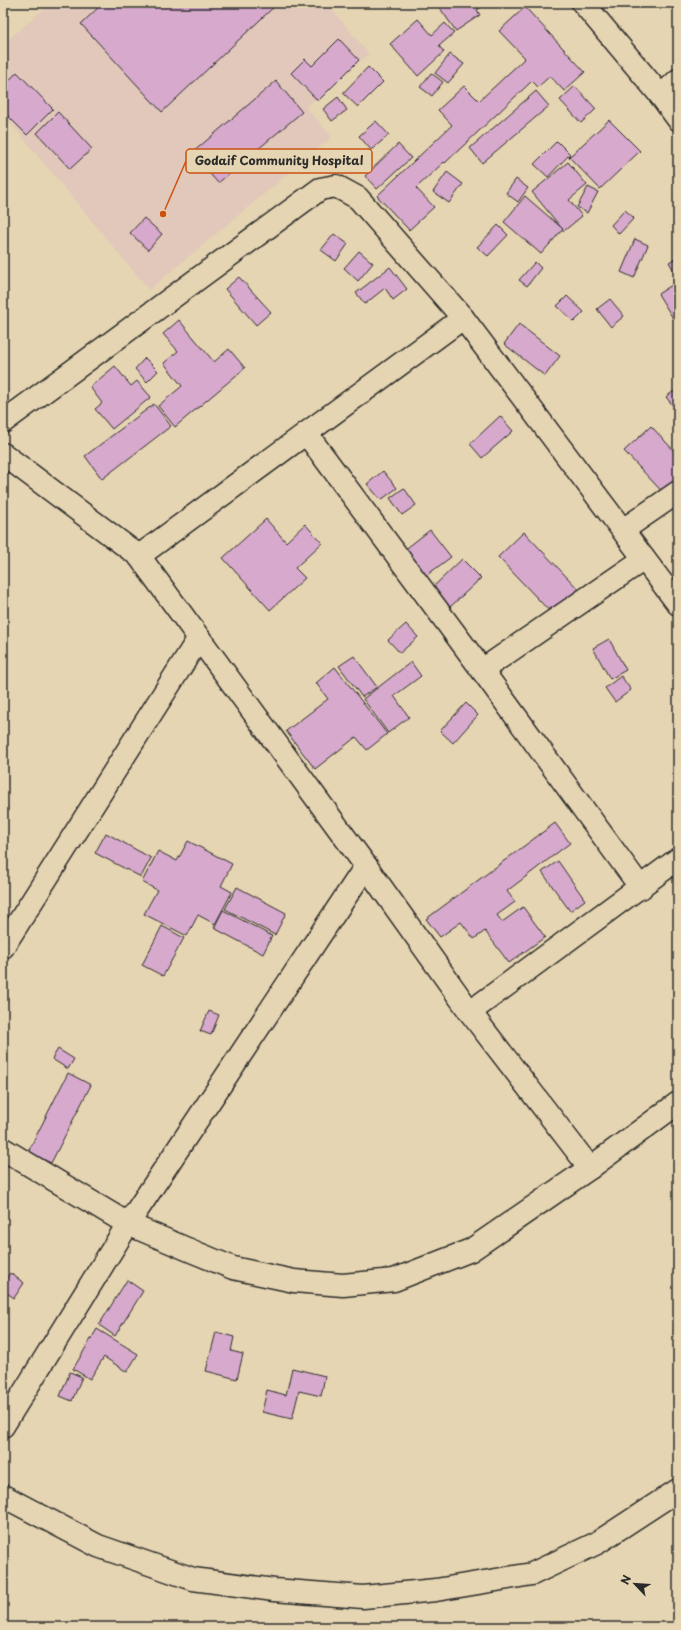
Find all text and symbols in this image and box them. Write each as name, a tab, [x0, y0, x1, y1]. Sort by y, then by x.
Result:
callout: Godaif Community Hospital	[186, 149, 372, 173]
text: Godaif Community Hospital	[195, 151, 364, 169]
north arrow	[615, 1564, 655, 1604]
text: N	[616, 1572, 635, 1587]

